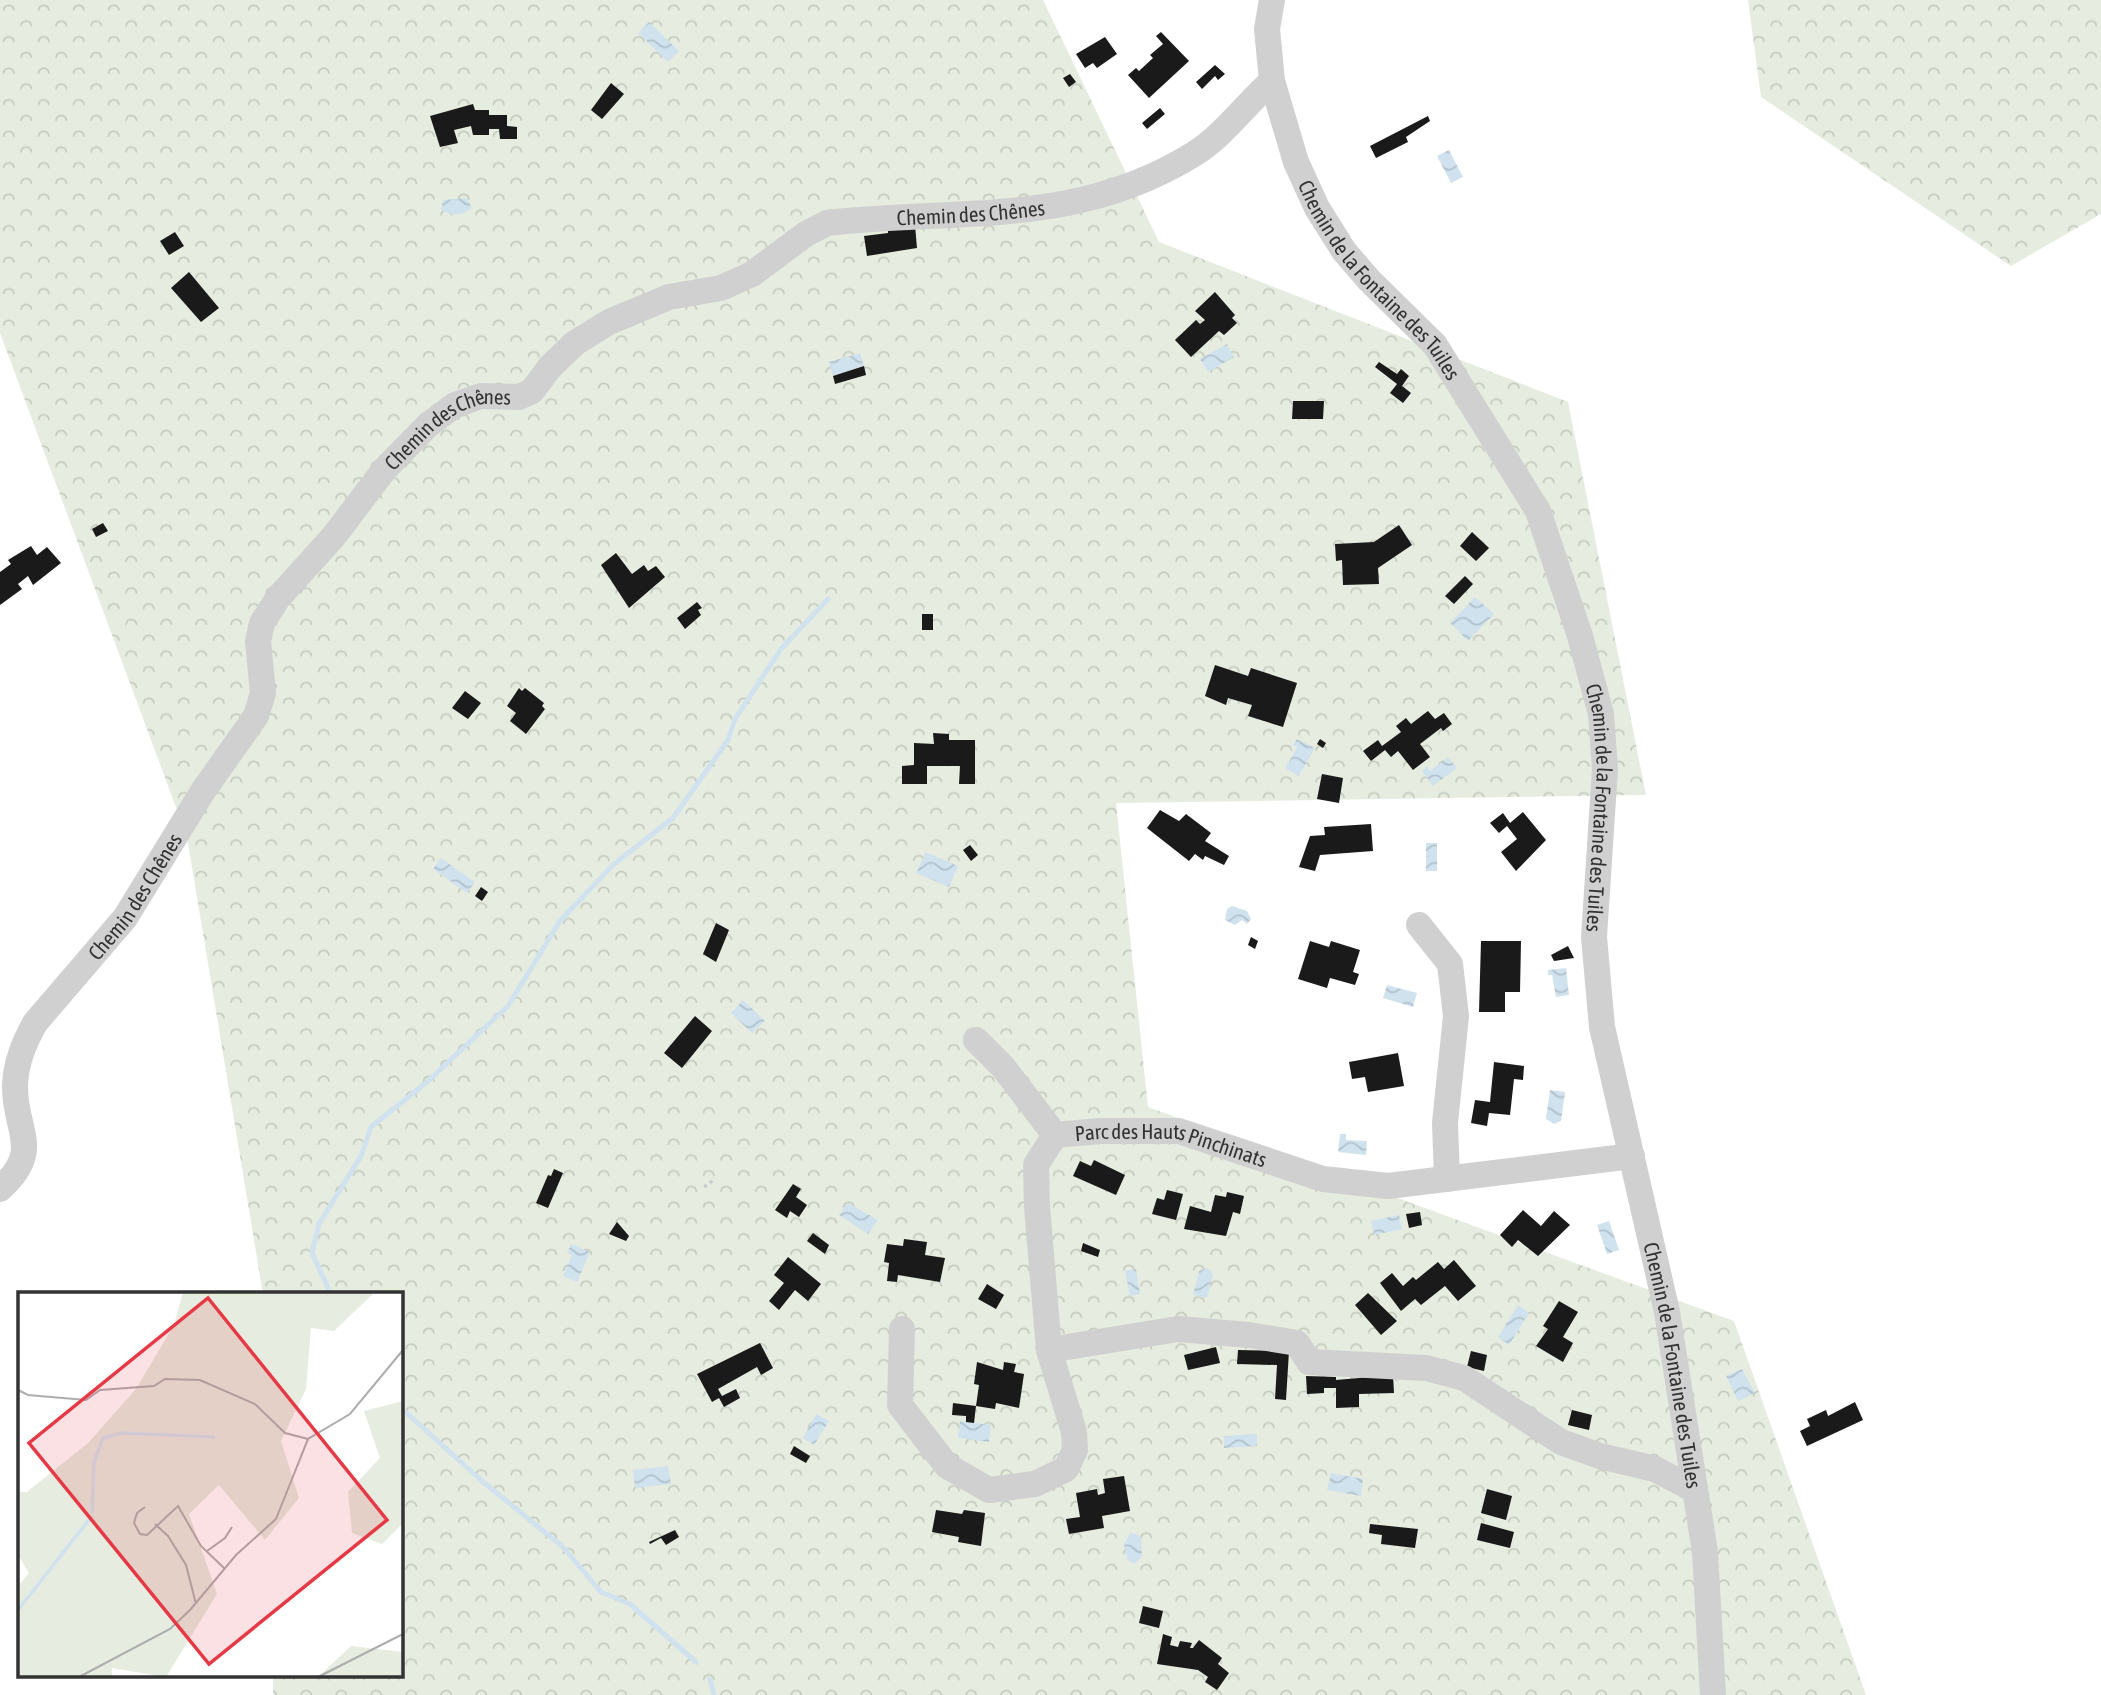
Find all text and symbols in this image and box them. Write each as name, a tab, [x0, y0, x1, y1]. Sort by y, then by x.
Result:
street label: Chemin de la Fontaine des Tuiles	[1294, 176, 1465, 384]
street label: Chemin des Chênes	[896, 195, 1046, 229]
street label: Chemin des Chênes	[379, 384, 511, 474]
street label: Chemin de la Fontaine des Tuiles	[1581, 681, 1617, 933]
street label: Chemin des Chênes	[83, 829, 186, 964]
street label: Parc des Hauts Pinchinats	[1074, 1119, 1270, 1171]
street label: Chemin de la Fontaine des Tuiles	[1639, 1240, 1707, 1490]
inset map	[18, 1292, 402, 1678]

